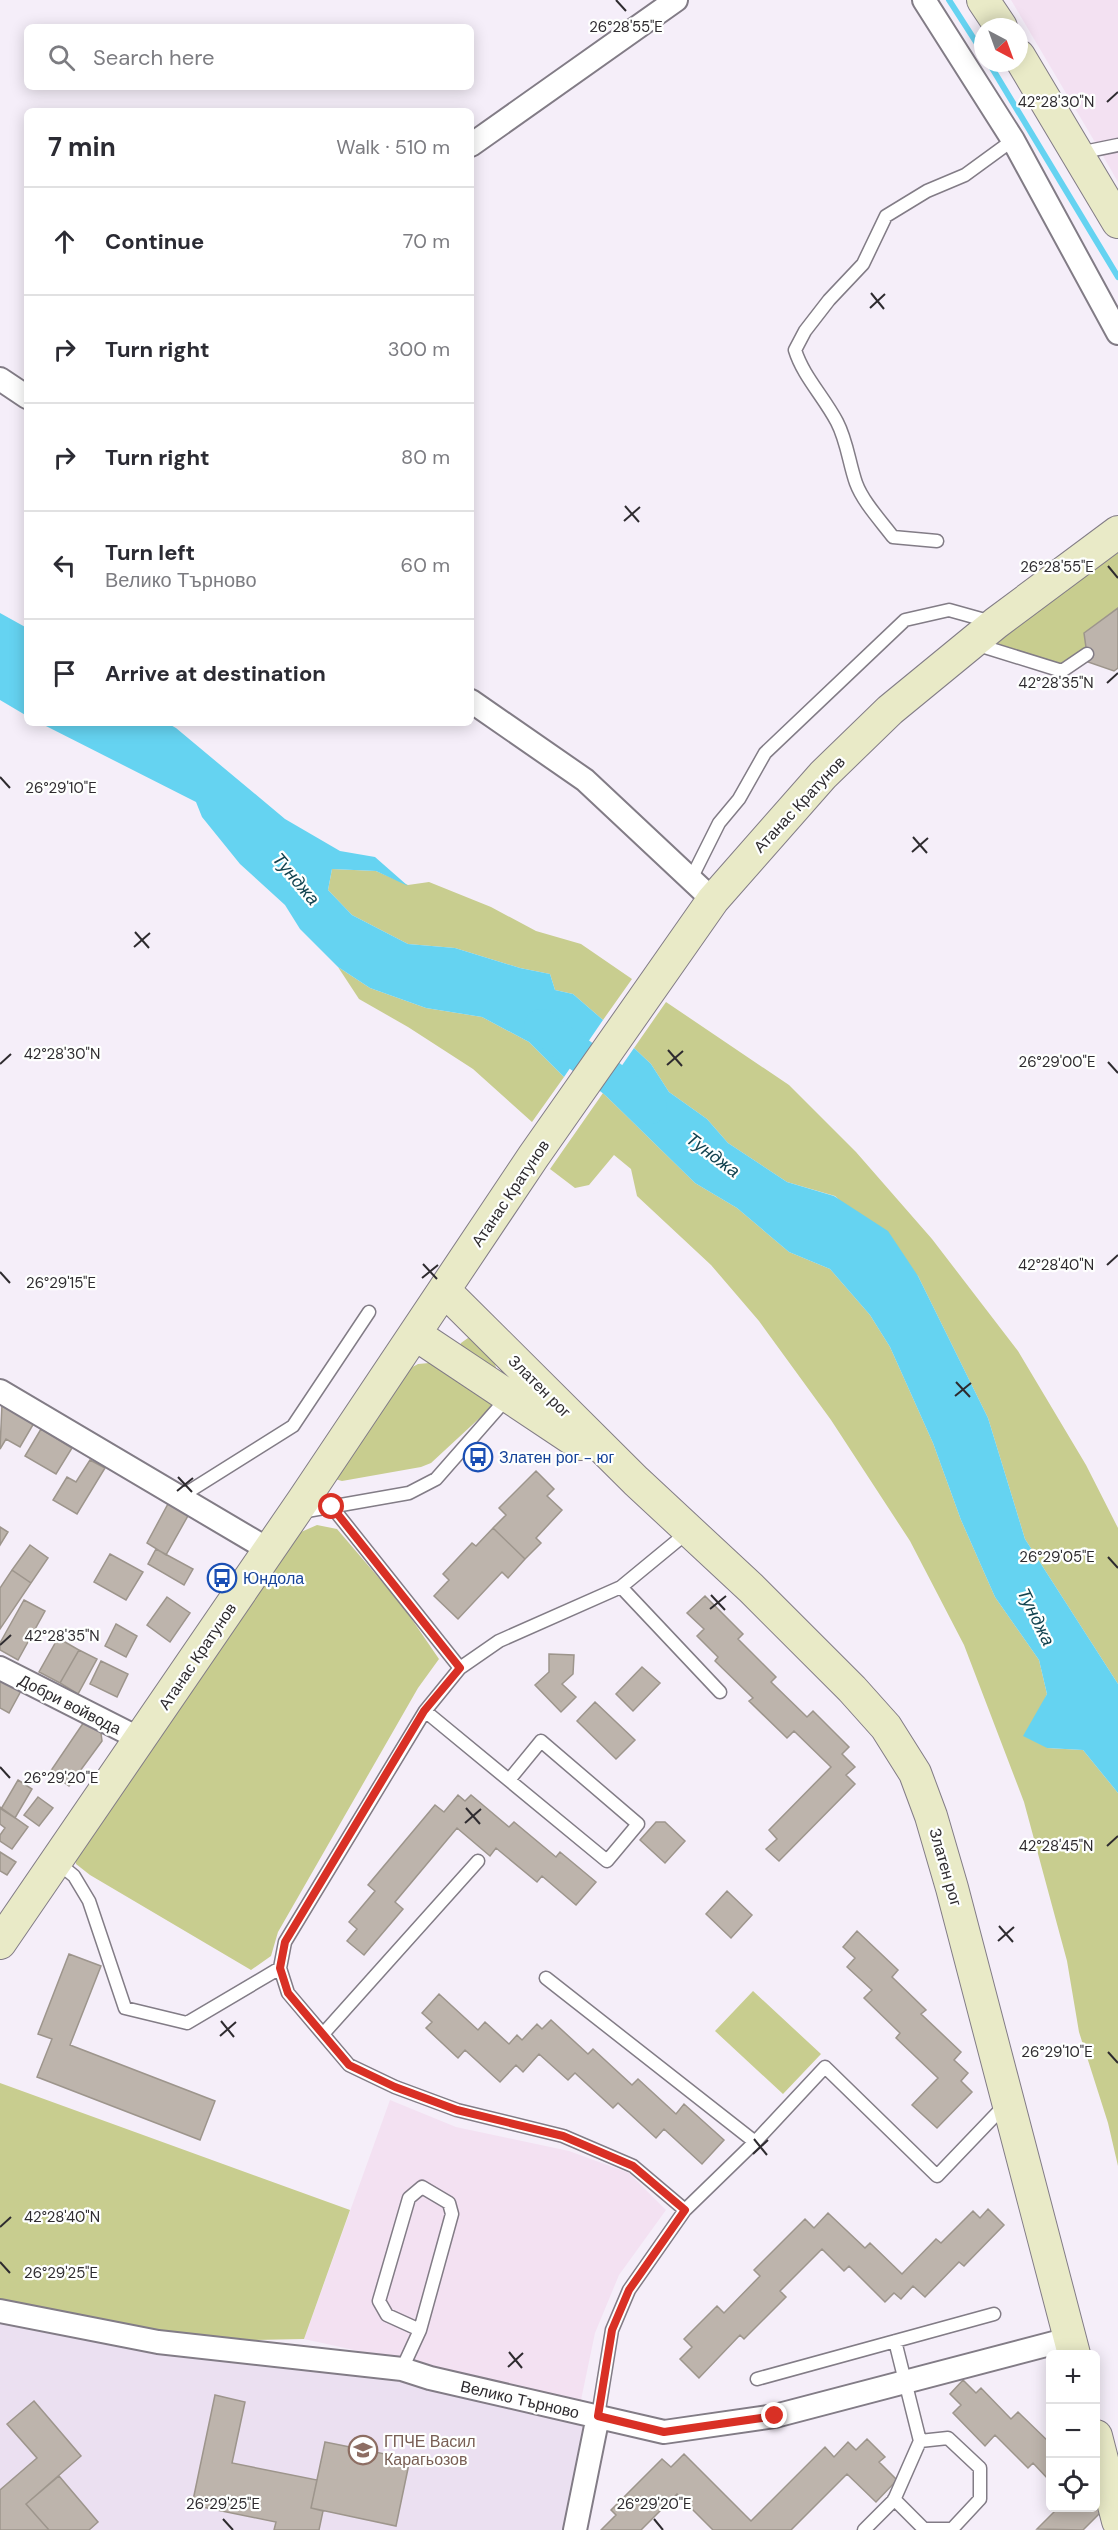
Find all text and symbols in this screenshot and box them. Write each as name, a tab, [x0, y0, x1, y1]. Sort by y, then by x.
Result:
text: 26°28'55"E	[589, 17, 663, 37]
north arrow	[974, 18, 1028, 72]
search box	[24, 24, 474, 90]
icon: search	[45, 41, 78, 74]
text: Search here	[93, 43, 214, 72]
text: 42°28'30"N	[1018, 92, 1094, 112]
text: 7 min	[48, 130, 116, 164]
text: Walk · 510 m	[336, 134, 450, 160]
icon: ahead	[48, 225, 81, 258]
text: Continue	[105, 227, 204, 256]
text: 70 m	[403, 228, 450, 254]
icon: right	[48, 333, 81, 366]
text: Turn right	[105, 335, 210, 364]
text: 300 m	[388, 336, 450, 362]
icon: right	[48, 441, 81, 474]
text: Turn right	[105, 443, 210, 472]
text: 80 m	[401, 444, 450, 470]
text: Turn left	[105, 538, 195, 567]
icon: left	[48, 549, 81, 582]
text: 60 m	[401, 552, 450, 578]
text: 26°28'55"E	[1020, 557, 1094, 577]
text: Велико Търново	[105, 567, 257, 593]
icon: arrive	[48, 657, 81, 690]
text: Arrive at destination	[105, 659, 326, 688]
text: 42°28'35"N	[1018, 673, 1094, 693]
street label: Атанас Кратунов	[749, 752, 850, 857]
text: 26°29'10"E	[25, 778, 97, 798]
water label: Тунджа	[267, 848, 325, 910]
text: 42°28'30"N	[24, 1044, 100, 1064]
text: 26°29'00"E	[1019, 1052, 1095, 1072]
water label: Тунджа	[681, 1127, 745, 1183]
street label: Атанас Кратунов	[467, 1136, 554, 1251]
text: 42°28'40"N	[1018, 1255, 1094, 1275]
text: 26°29'15"E	[26, 1273, 96, 1293]
street label: Златен рог	[504, 1351, 576, 1422]
bus stop icon: Златен рог - юг	[462, 1441, 494, 1473]
place label: Златен рог - юг	[499, 1447, 614, 1468]
route start	[318, 1493, 344, 1519]
text: 26°29'05"E	[1019, 1547, 1095, 1567]
bus stop icon: Юндола	[206, 1562, 238, 1594]
place label: Юндола	[243, 1568, 304, 1589]
water label: Тунджа	[1012, 1584, 1060, 1650]
street label: Атанас Кратунов	[154, 1599, 241, 1714]
text: 42°28'35"N	[24, 1626, 100, 1646]
street label: Добри войвода	[15, 1670, 125, 1739]
text: 26°29'20"E	[23, 1768, 99, 1788]
street label: Златен рог	[924, 1826, 967, 1909]
text: 42°28'45"N	[1019, 1836, 1093, 1856]
text: 26°29'10"E	[1021, 2042, 1093, 2062]
text: 42°28'40"N	[24, 2207, 100, 2227]
text: 26°29'25"E	[24, 2263, 98, 2283]
map controls	[1046, 2350, 1100, 2512]
button: +	[1046, 2350, 1100, 2404]
street label: Велико Търново	[458, 2376, 581, 2423]
route end	[761, 2402, 787, 2428]
button: −	[1046, 2404, 1100, 2458]
place label: ГПЧЕ Васил Карагьозов	[384, 2431, 476, 2470]
school or university icon: ГПЧЕ Васил Карагьозов	[347, 2434, 379, 2466]
button: locate	[1046, 2458, 1100, 2512]
text: 26°29'25"E	[186, 2494, 260, 2514]
text: 26°29'20"E	[616, 2494, 692, 2514]

